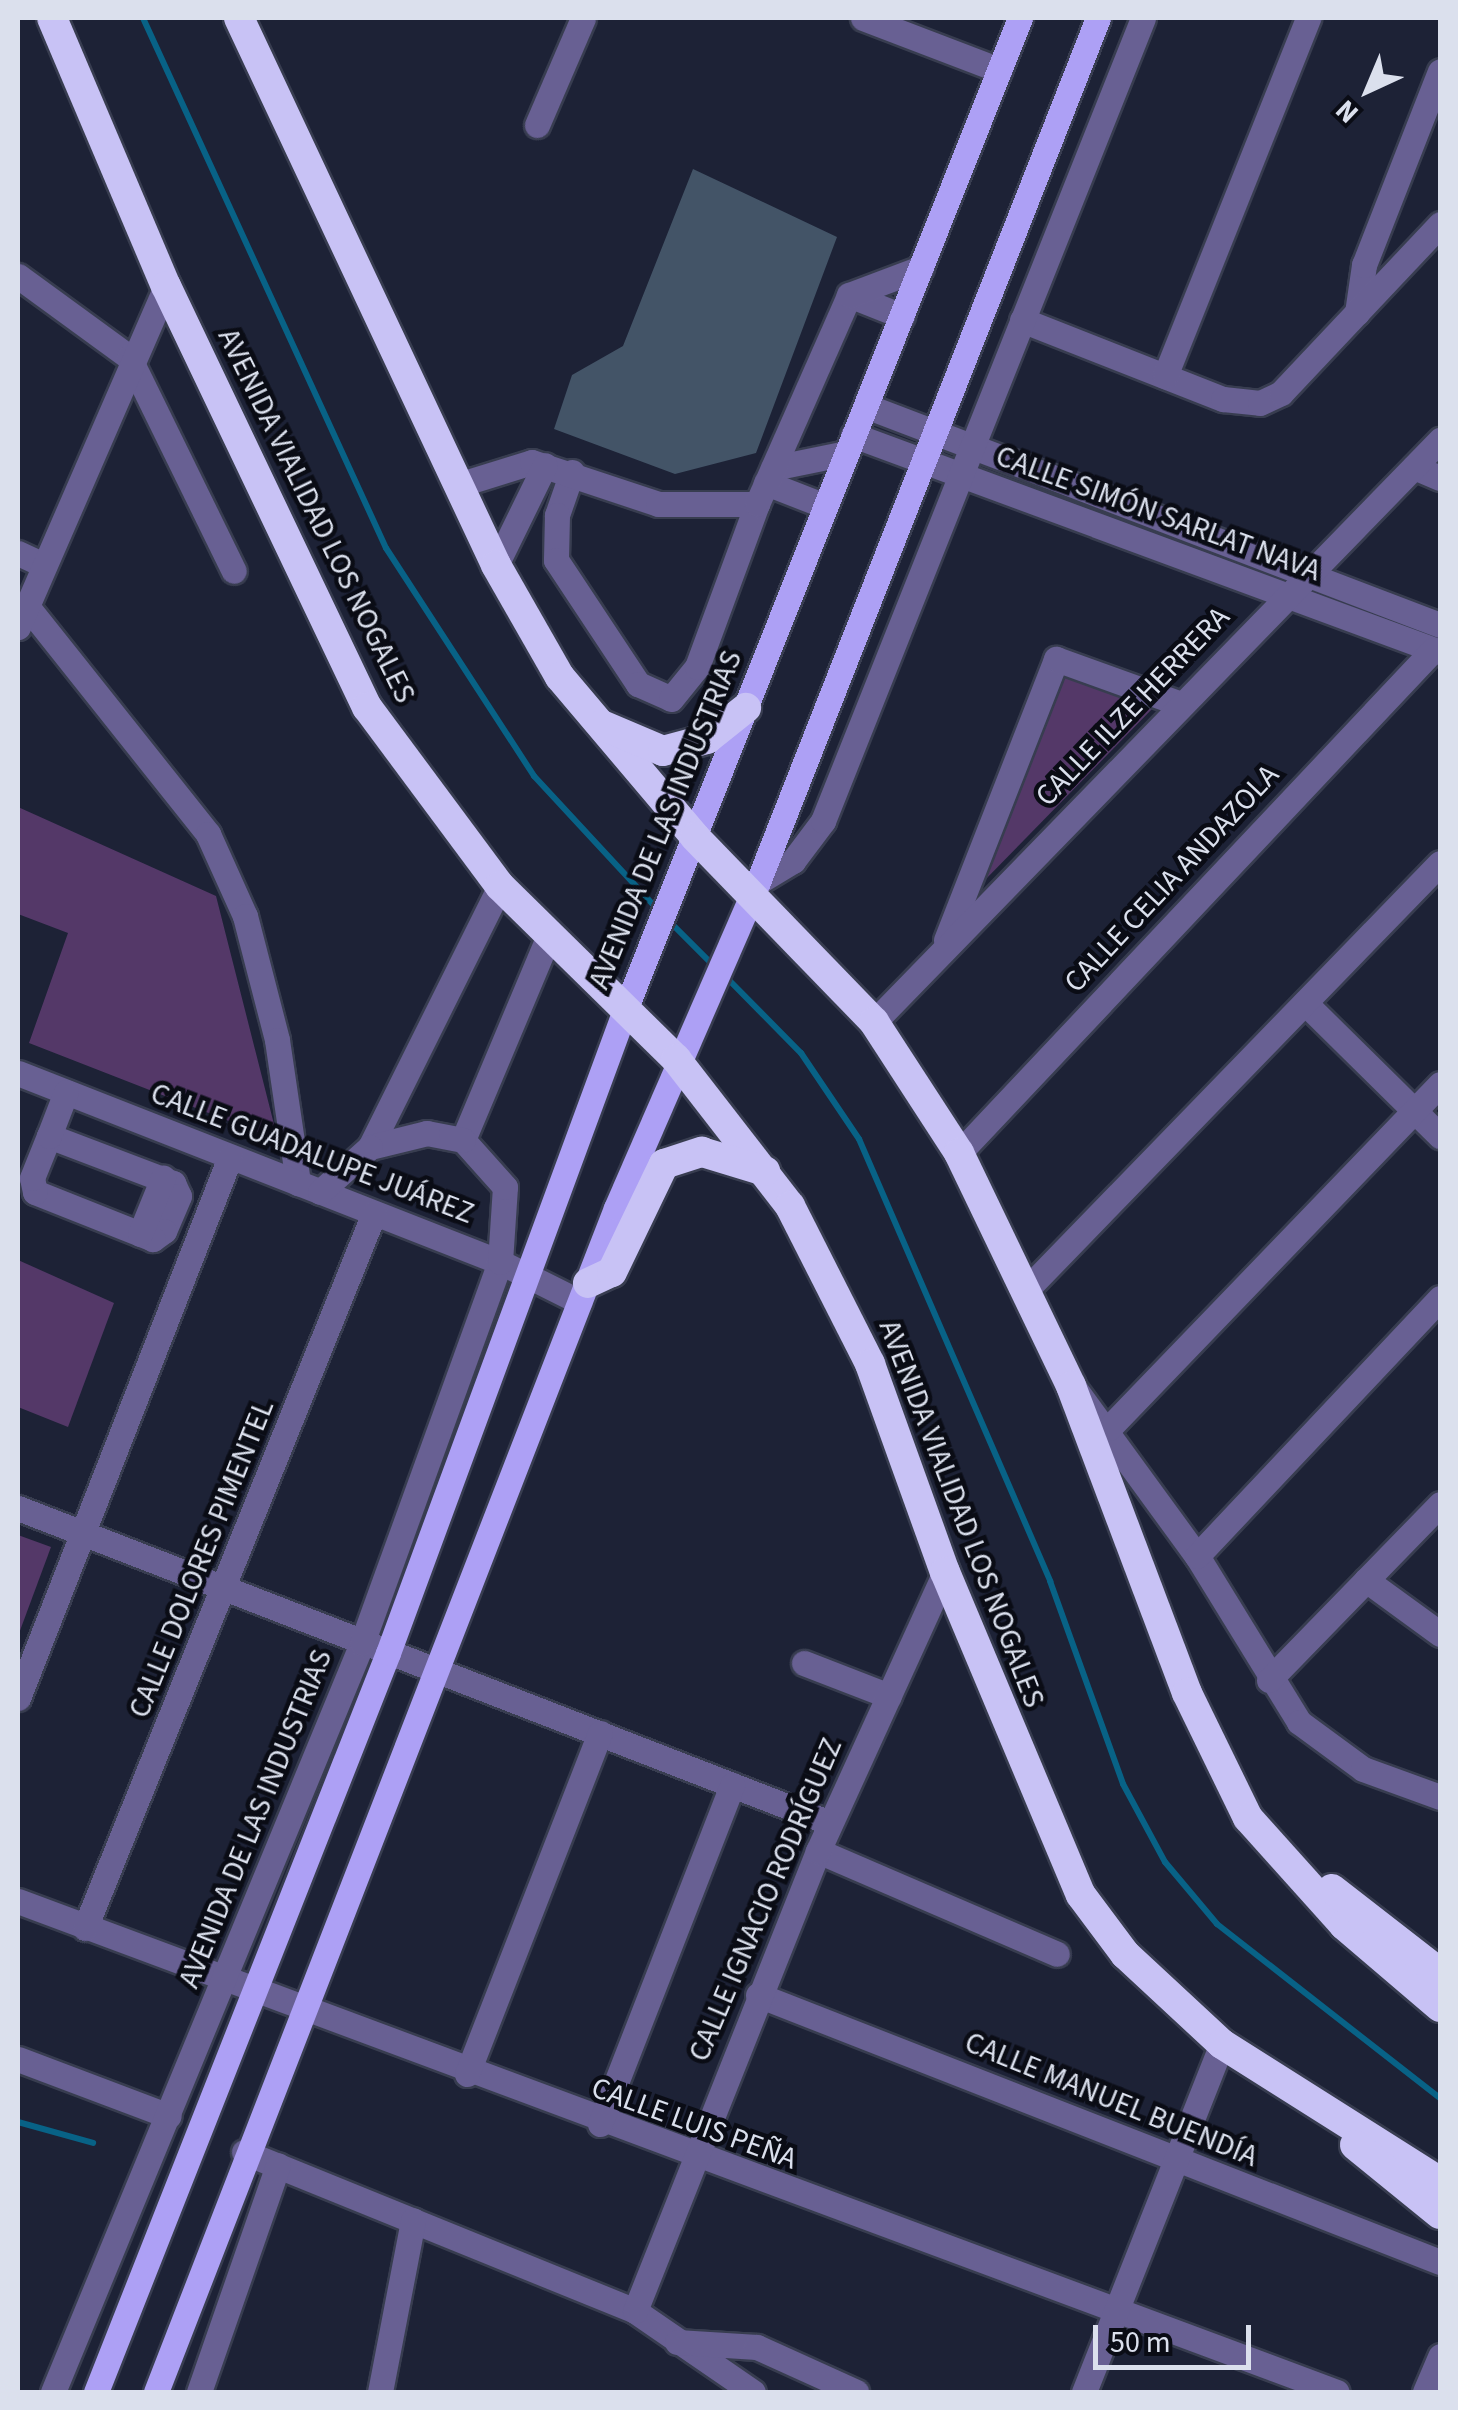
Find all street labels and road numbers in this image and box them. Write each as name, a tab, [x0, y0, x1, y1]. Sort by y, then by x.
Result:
street label: AVENIDA VIALIDAD LOS NOGALES	[210, 323, 422, 709]
street label: CALLE SIMÓN SARLAT NAVA	[991, 438, 1325, 590]
street label: CALLE ILZE HERRERA	[1029, 600, 1237, 814]
street label: AVENIDA DE LAS INDUSTRIAS	[582, 646, 750, 994]
street label: CALLE CELIA ANDAZOLA	[1057, 758, 1287, 1000]
street label: CALLE GUADALUPE JUÁREZ	[145, 1076, 479, 1232]
street label: AVENIDA VIALIDAD LOS NOGALES	[870, 1315, 1052, 1713]
street label: CALLE DOLORES PIMENTEL	[122, 1395, 282, 1723]
street label: AVENIDA DE LAS INDUSTRIAS	[172, 1645, 340, 1993]
street label: CALLE IGNACIO RODRÍGUEZ	[682, 1733, 850, 2067]
street label: CALLE MANUEL BUENDÍA	[959, 2025, 1263, 2175]
street label: CALLE LUIS PEÑA	[586, 2070, 802, 2178]

